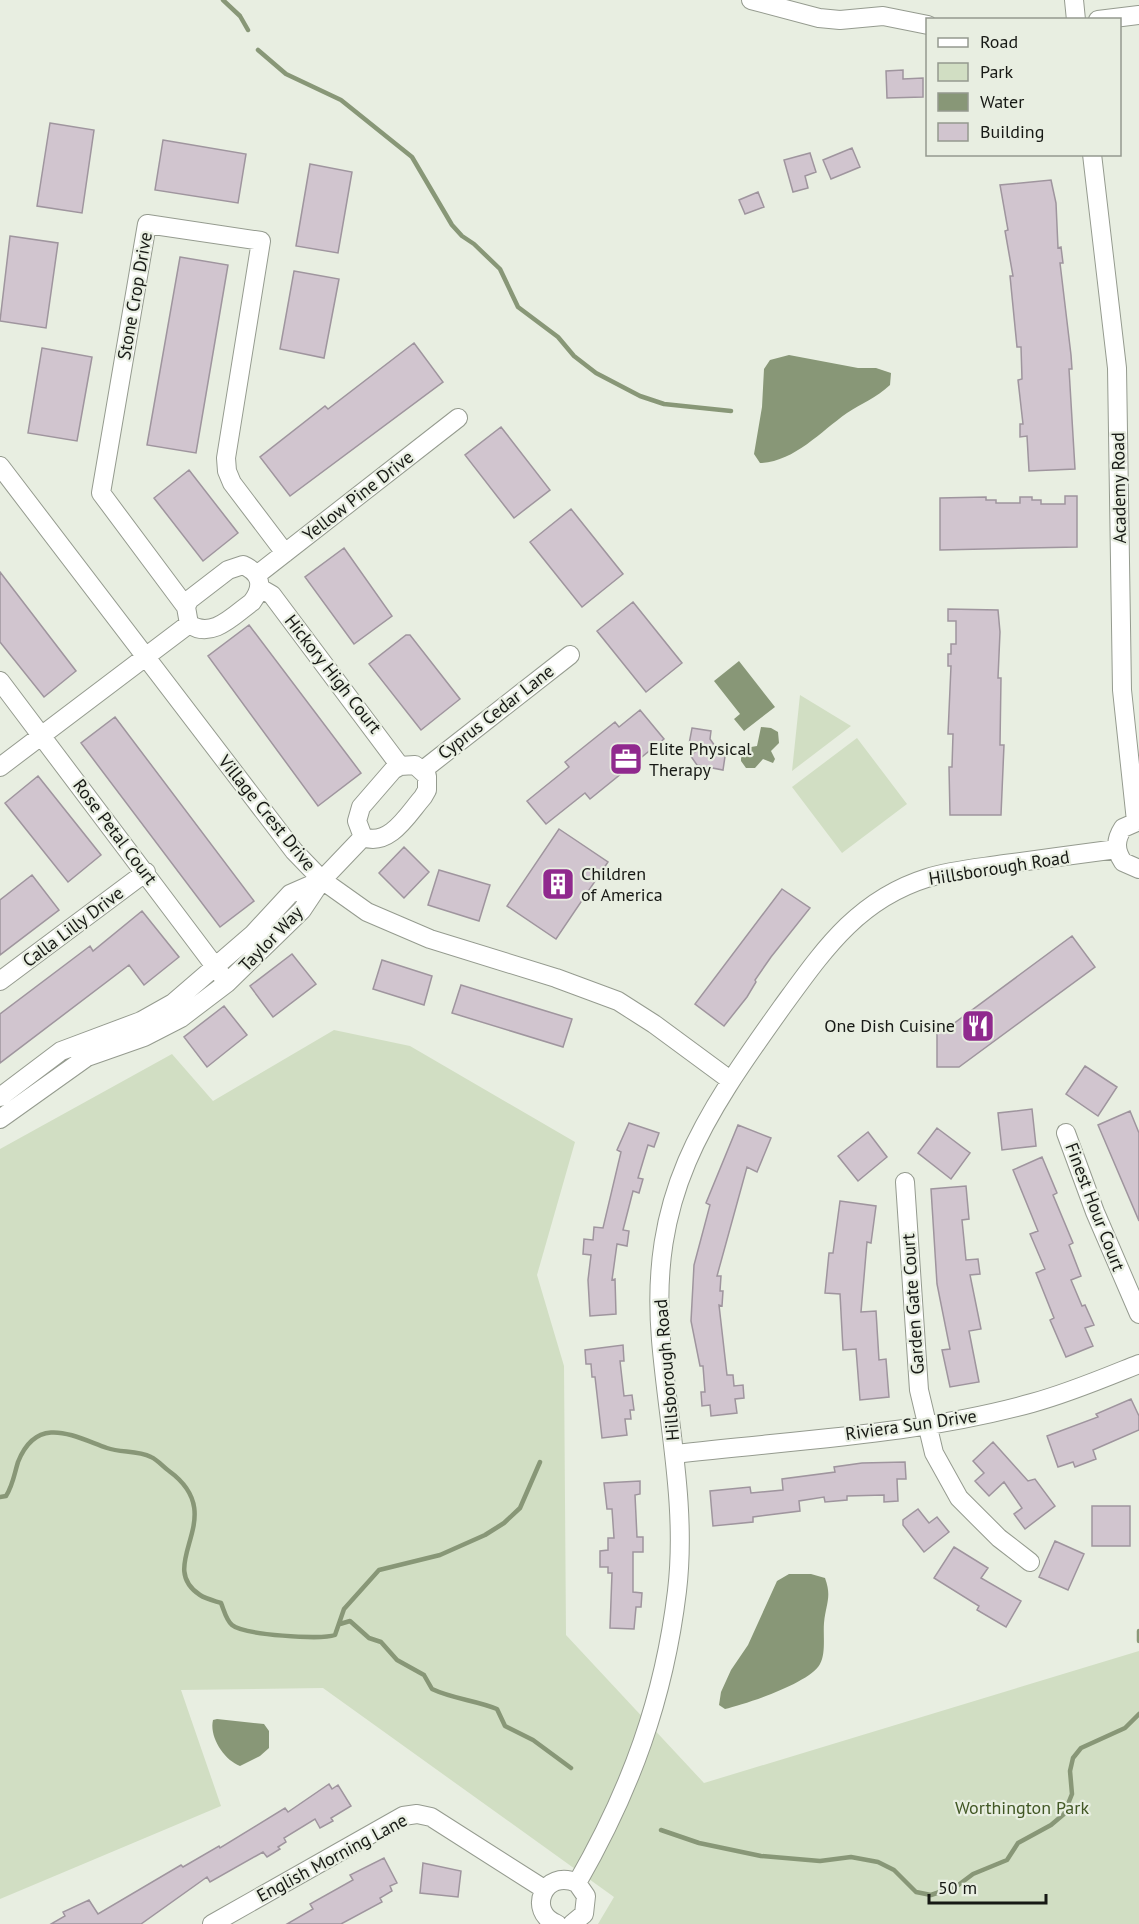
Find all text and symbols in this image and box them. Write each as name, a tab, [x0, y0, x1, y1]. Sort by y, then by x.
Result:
legend	[926, 18, 1121, 156]
text: Road	[980, 30, 1018, 53]
text: Park	[980, 60, 1013, 83]
text: Water	[980, 90, 1024, 113]
text: Building	[980, 120, 1044, 143]
street label: Stone Crop Drive	[112, 230, 157, 362]
street label: Academy Road	[1106, 432, 1131, 544]
street label: Yellow Pine Drive	[298, 445, 418, 546]
street label: Hickory High Court	[280, 610, 387, 738]
street label: Cyprus Cedar Lane	[433, 659, 558, 764]
place label: Elite Physical Therapy	[649, 737, 752, 781]
office icon: Elite Physical Therapy	[608, 741, 644, 777]
street label: Village Crest Drive	[213, 749, 321, 875]
street label: Rose Petal Court	[68, 774, 163, 889]
street label: Hillsborough Road	[927, 845, 1071, 890]
place label: Children of America	[581, 862, 663, 906]
building icon: Children of America	[540, 866, 576, 902]
street label: Calla Lilly Drive	[18, 881, 128, 972]
street label: Taylor Way	[234, 901, 308, 976]
restaurant icon: One Dish Cuisine	[960, 1008, 996, 1044]
place label: One Dish Cuisine	[824, 1014, 955, 1037]
street label: Finest Hour Court	[1060, 1139, 1131, 1274]
street label: Garden Gate Court	[896, 1233, 929, 1375]
street label: Hillsborough Road	[649, 1298, 684, 1442]
street label: Riviera Sun Drive	[844, 1404, 978, 1445]
park label: Worthington Park	[955, 1796, 1089, 1819]
street label: English Morning Lane	[252, 1808, 411, 1907]
scale bar	[929, 1867, 1046, 1905]
text: 50 m	[938, 1876, 977, 1899]

